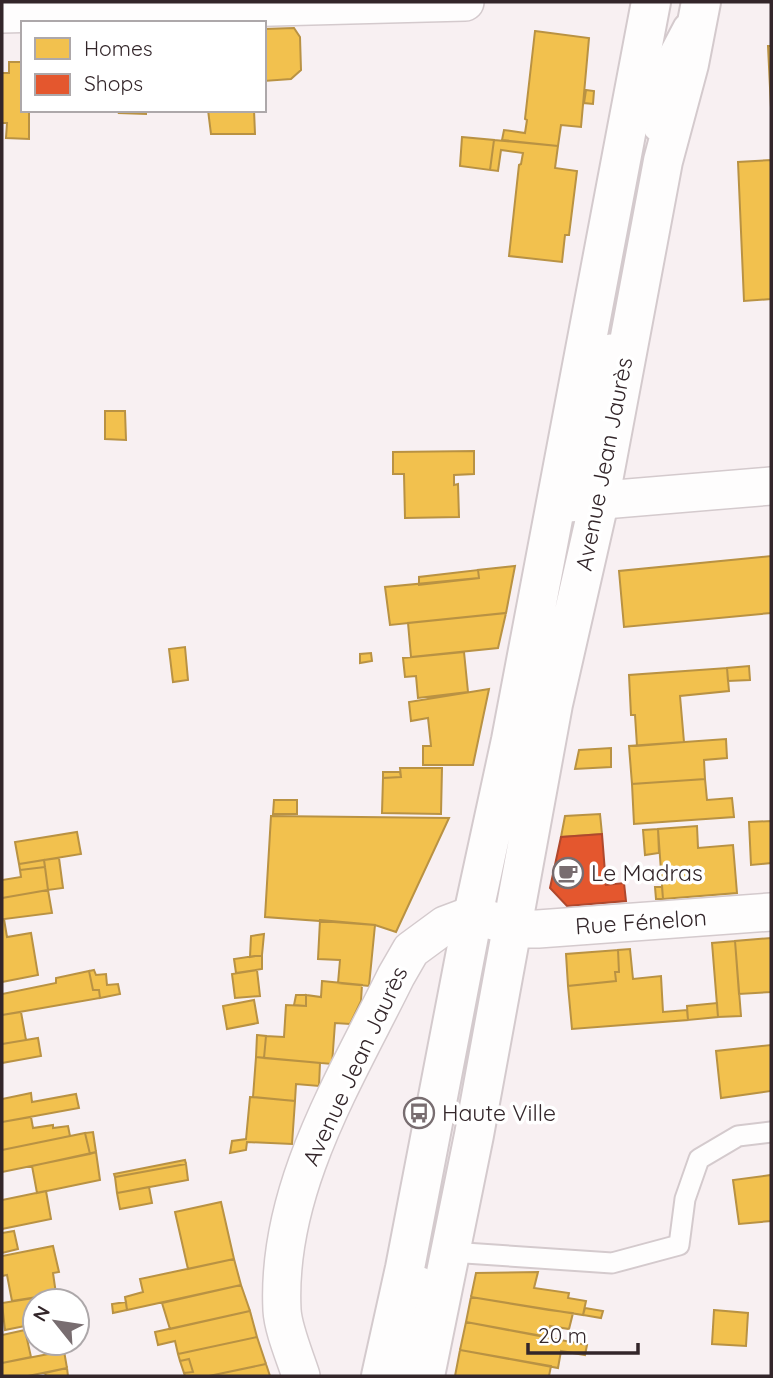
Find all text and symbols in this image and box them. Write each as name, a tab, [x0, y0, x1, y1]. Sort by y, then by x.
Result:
legend	[21, 21, 266, 112]
text: Homes	[84, 35, 153, 61]
text: Shops	[84, 70, 143, 96]
street label: Avenue Jean Jaurès	[569, 355, 638, 573]
cafe icon: Le Madras	[551, 856, 585, 890]
place label: Le Madras	[591, 858, 703, 887]
street label: Rue Fénelon	[574, 902, 708, 941]
street label: Avenue Jean Jaurès	[296, 961, 413, 1170]
bus stop icon: Haute Ville	[402, 1096, 436, 1130]
place label: Haute Ville	[442, 1098, 556, 1127]
north arrow	[21, 1287, 91, 1357]
text: N	[27, 1301, 55, 1326]
scale bar	[528, 1312, 638, 1356]
text: 20 m	[538, 1322, 587, 1348]

